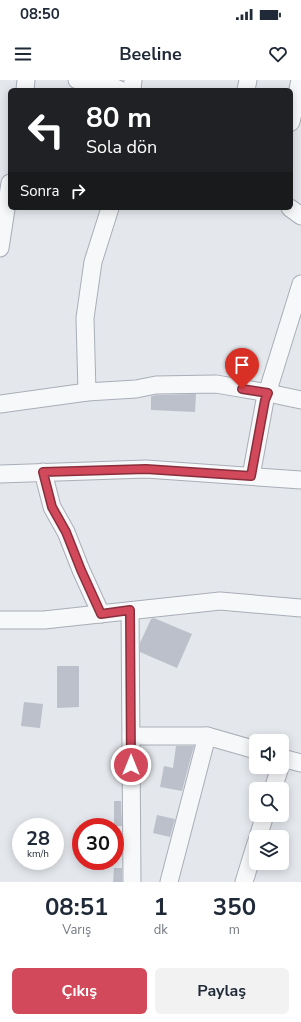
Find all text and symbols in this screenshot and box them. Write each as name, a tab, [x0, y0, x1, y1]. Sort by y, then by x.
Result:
text: 08:50	[20, 4, 60, 24]
text: Beeline	[119, 42, 182, 66]
icon: menu	[12, 43, 34, 65]
icon: heart	[267, 43, 289, 65]
text: 80 m	[86, 99, 152, 137]
icon: left	[20, 104, 72, 156]
text: Sola dön	[86, 135, 157, 159]
icon: right	[67, 180, 89, 202]
text: Sonra	[20, 181, 59, 201]
pin	[225, 348, 259, 389]
icon: arrive	[231, 354, 253, 376]
map controls	[249, 734, 289, 870]
button: sound	[249, 734, 289, 774]
position arrow	[110, 744, 152, 786]
button: search	[249, 782, 289, 822]
speed limit sign: 30	[72, 818, 124, 870]
text: 28	[26, 825, 50, 852]
button: layers	[249, 830, 289, 870]
text: km/h	[27, 847, 49, 861]
text: 08:51	[45, 891, 109, 923]
text: 1	[153, 891, 168, 923]
text: 350	[213, 891, 256, 923]
text: Varış	[62, 921, 91, 939]
text: dk	[154, 921, 168, 939]
text: m	[229, 921, 240, 939]
button: Çıkış	[12, 968, 147, 1014]
button: Paylaş	[155, 968, 289, 1014]

